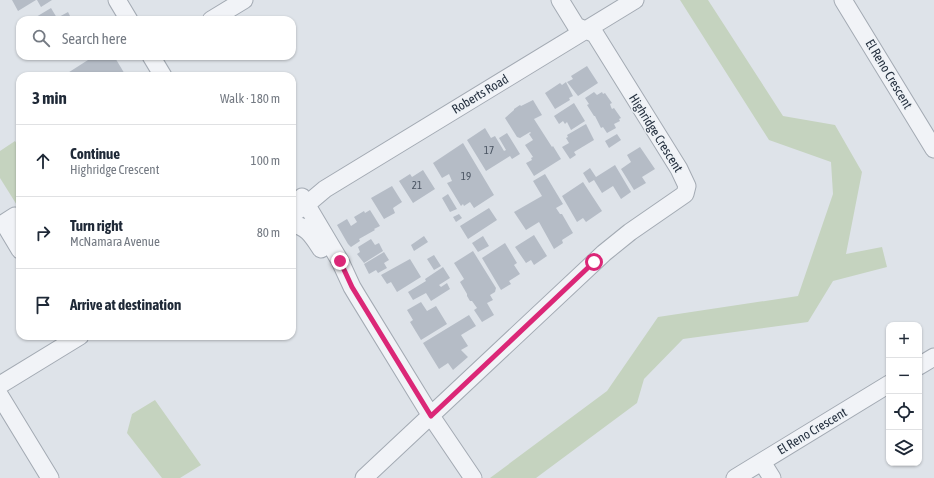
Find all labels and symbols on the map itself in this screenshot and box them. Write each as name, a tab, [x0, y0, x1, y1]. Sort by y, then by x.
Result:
street label: El Reno Crescent	[862, 37, 916, 112]
street label: Roberts Road	[449, 71, 511, 117]
street label: Highridge Crescent	[626, 91, 686, 175]
house number: 17	[484, 144, 494, 156]
house number: 19	[461, 170, 471, 182]
house number: 21	[412, 179, 422, 191]
route end	[331, 252, 349, 270]
route start	[585, 253, 603, 271]
street label: El Reno Crescent	[775, 404, 850, 458]

